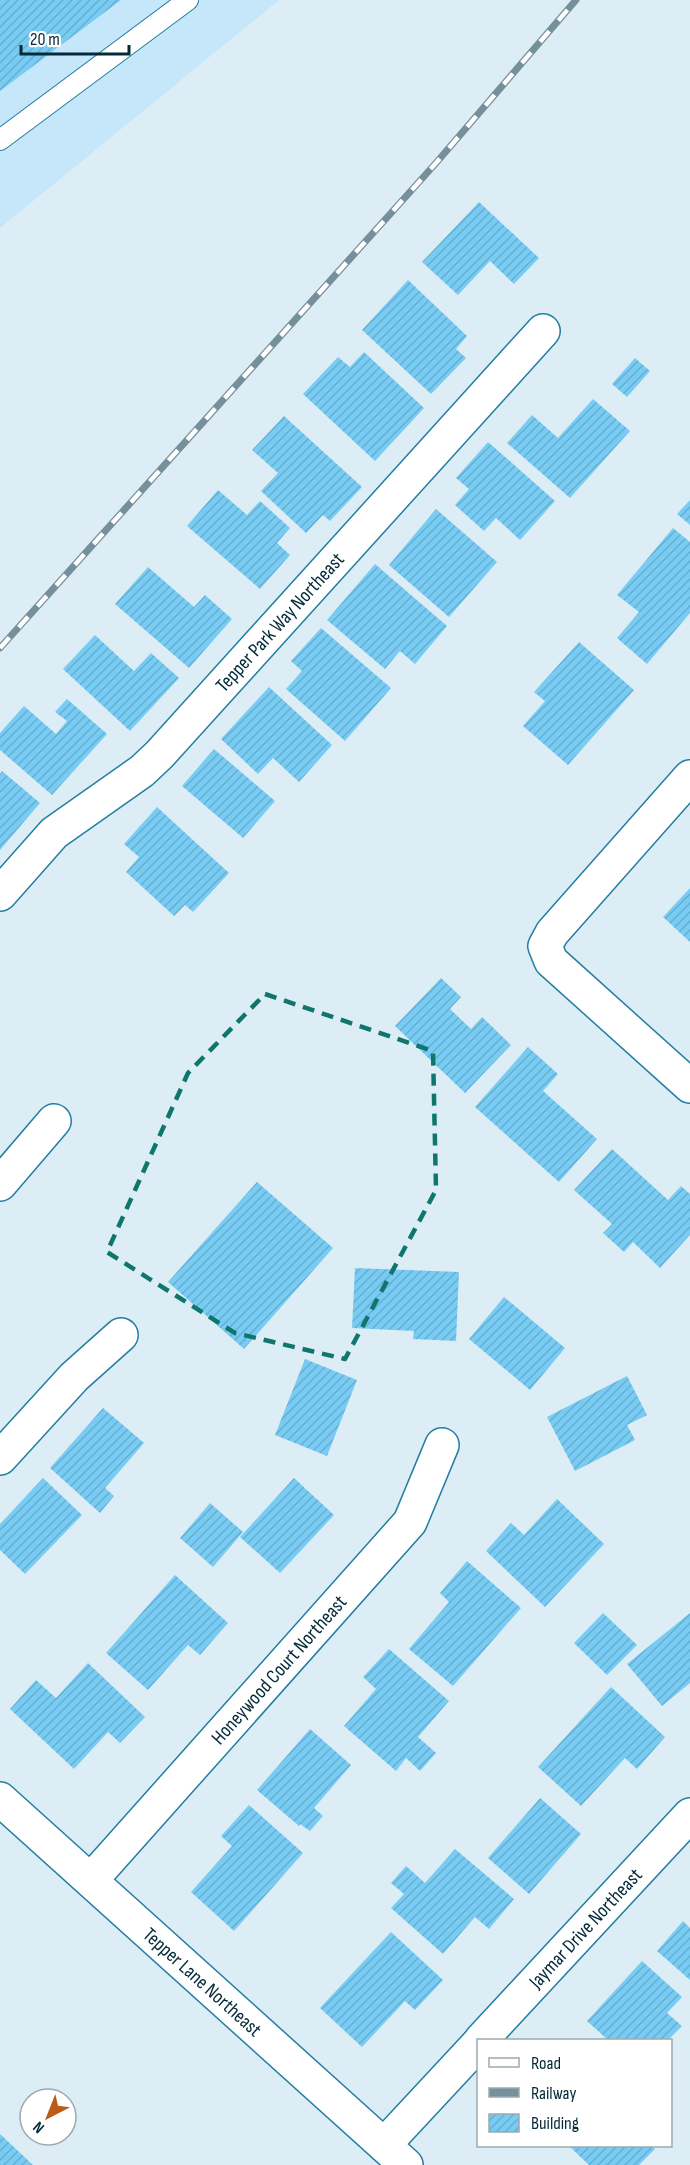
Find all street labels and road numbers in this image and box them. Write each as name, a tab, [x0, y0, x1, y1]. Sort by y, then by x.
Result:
street label: Tepper Park Way Northeast	[211, 548, 350, 697]
street label: Honeywood Court Northeast	[207, 1591, 352, 1750]
street label: Jaymar Drive Northeast	[524, 1864, 647, 1994]
street label: Tepper Lane Northeast	[138, 1923, 266, 2042]

